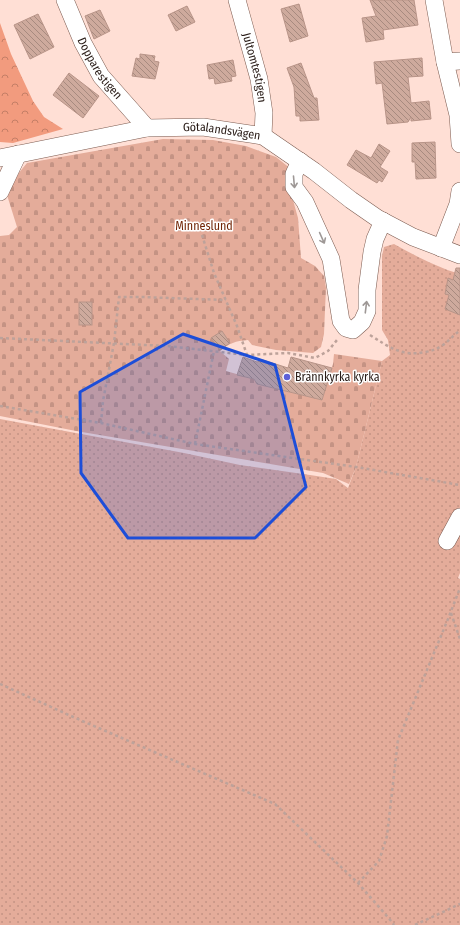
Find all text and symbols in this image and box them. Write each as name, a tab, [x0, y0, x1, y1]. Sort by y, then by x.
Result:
street label: Jultomtestigen	[239, 31, 269, 104]
street label: Dopparestigen	[74, 35, 125, 102]
street label: Götalandsvägen	[183, 120, 261, 143]
one-way arrow	[291, 176, 298, 189]
park label: Minneslund	[175, 219, 233, 233]
one-way arrow	[319, 231, 326, 243]
one-way arrow	[362, 301, 370, 314]
place label: Brännkyrka kyrka	[295, 370, 380, 384]
marker: Brännkyrka kyrka	[282, 372, 292, 382]

